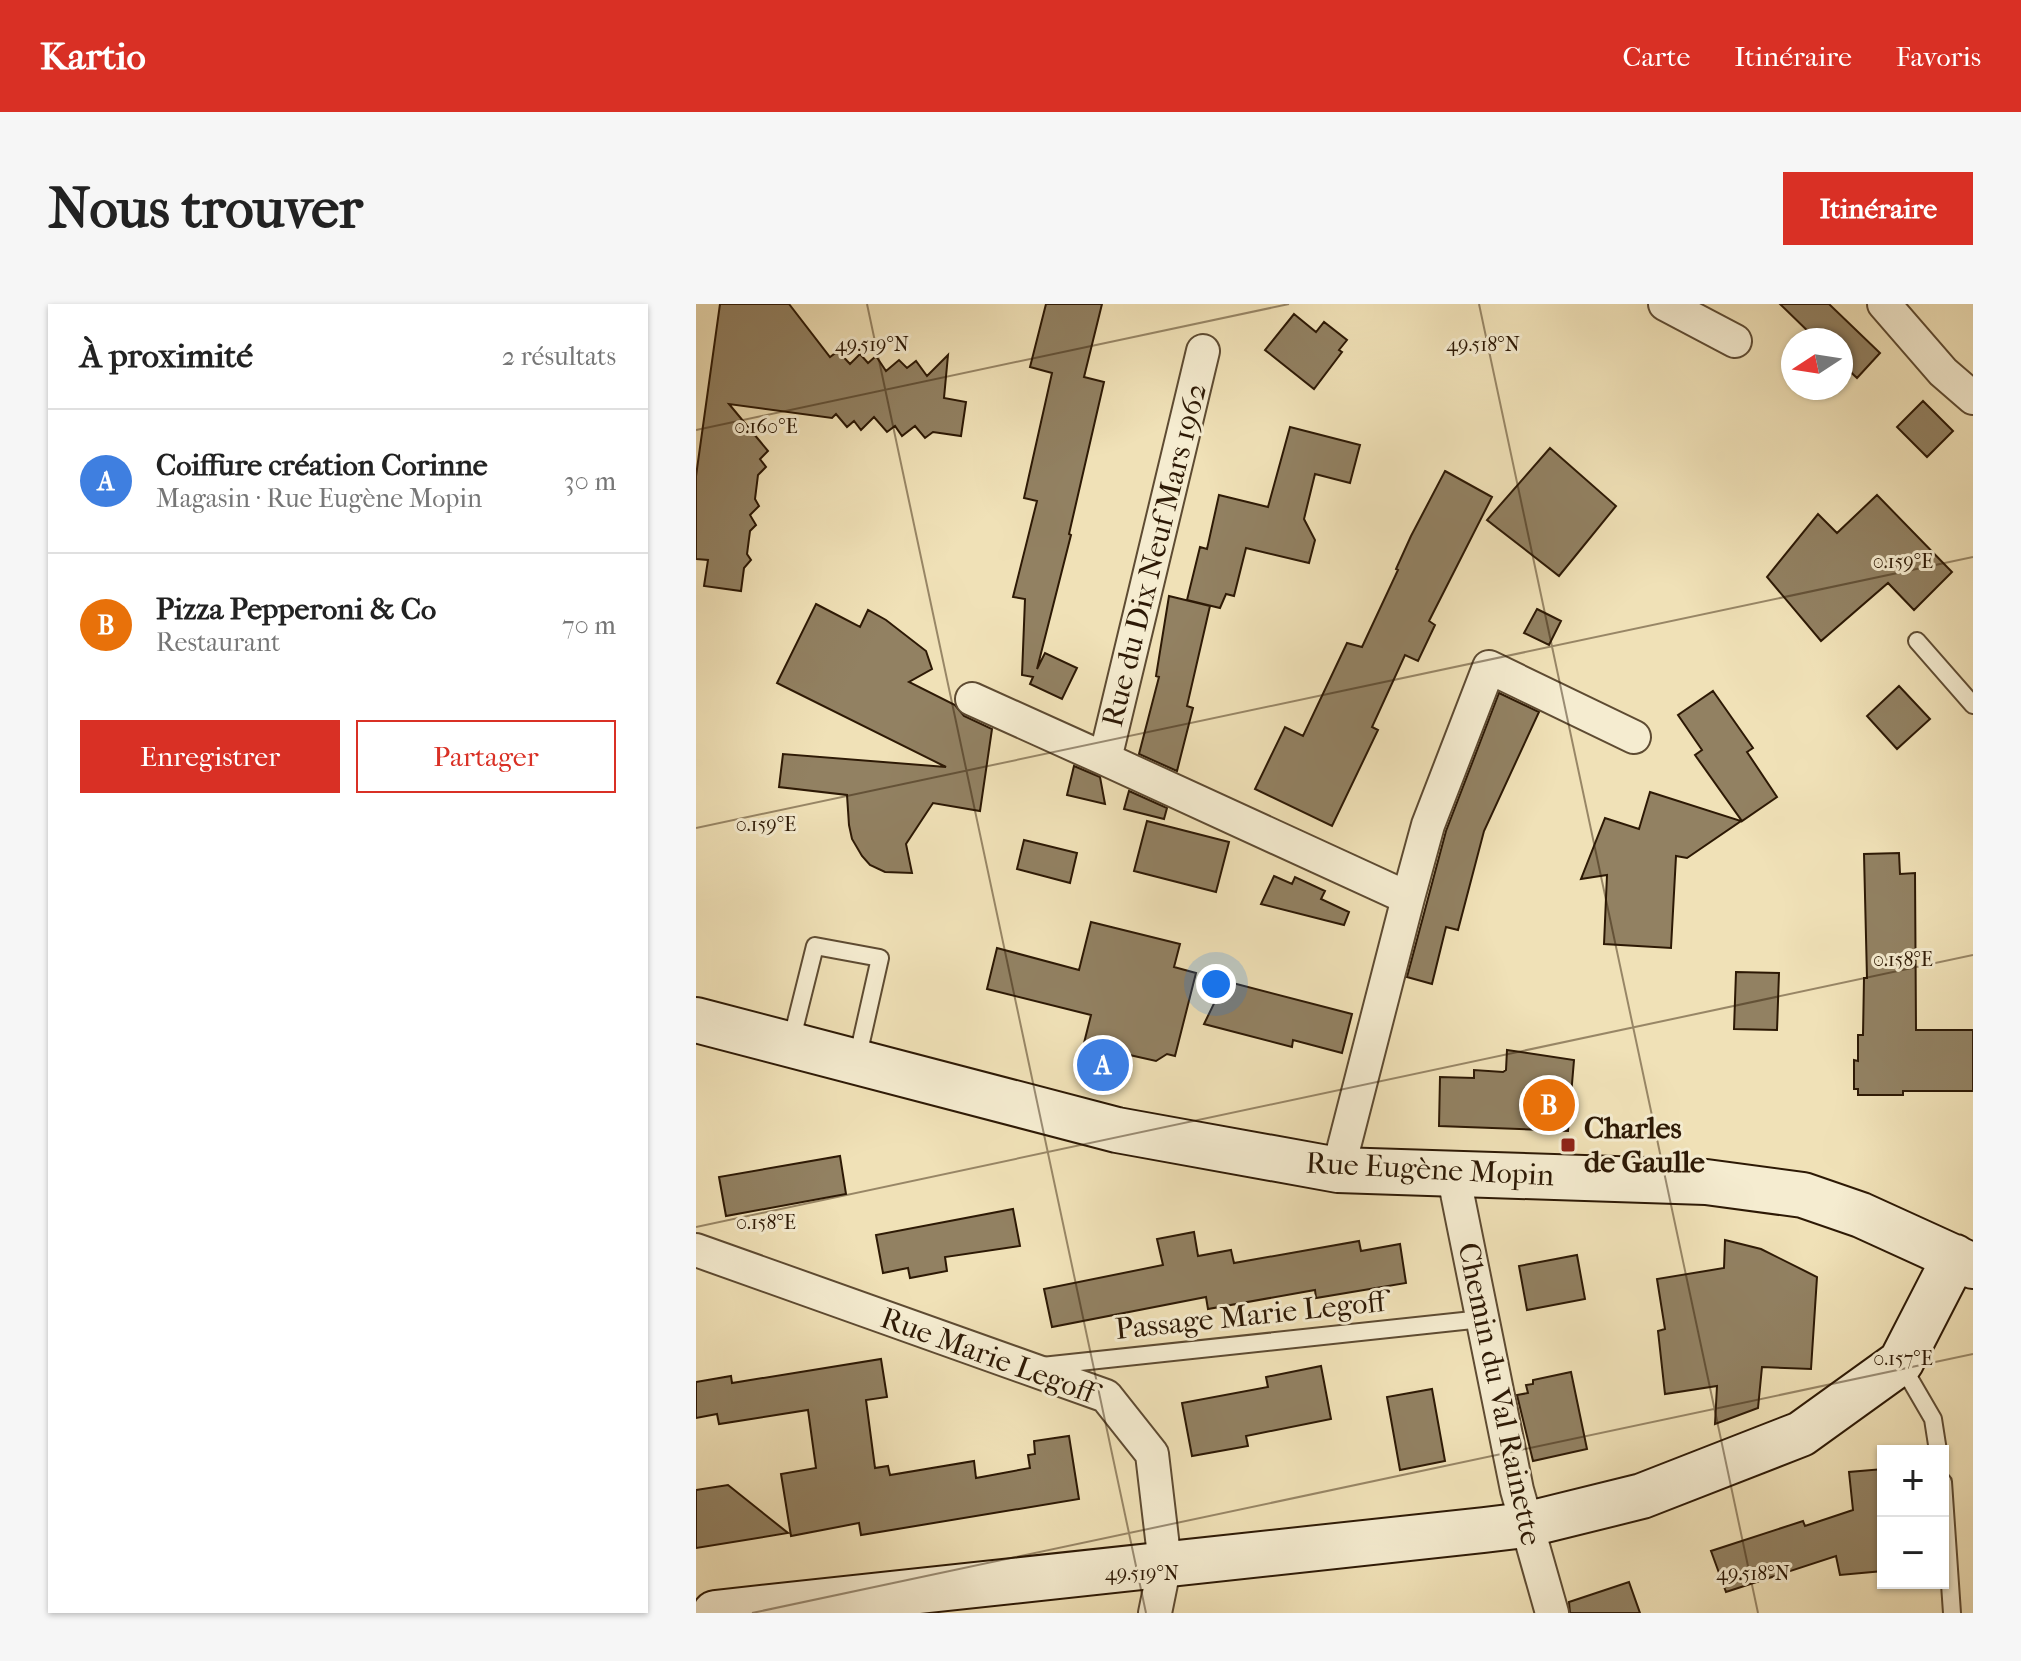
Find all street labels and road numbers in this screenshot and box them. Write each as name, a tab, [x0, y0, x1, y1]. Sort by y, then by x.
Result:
street label: Rue du Dix Neuf Mars 1962	[1095, 380, 1214, 731]
street label: Rue Eugène Mopin	[1305, 1146, 1556, 1194]
street label: Chemin du Val Rainette	[1450, 1240, 1549, 1549]
street label: Passage Marie Legoff	[1114, 1283, 1393, 1347]
street label: Rue Marie Legoff	[876, 1300, 1106, 1413]

